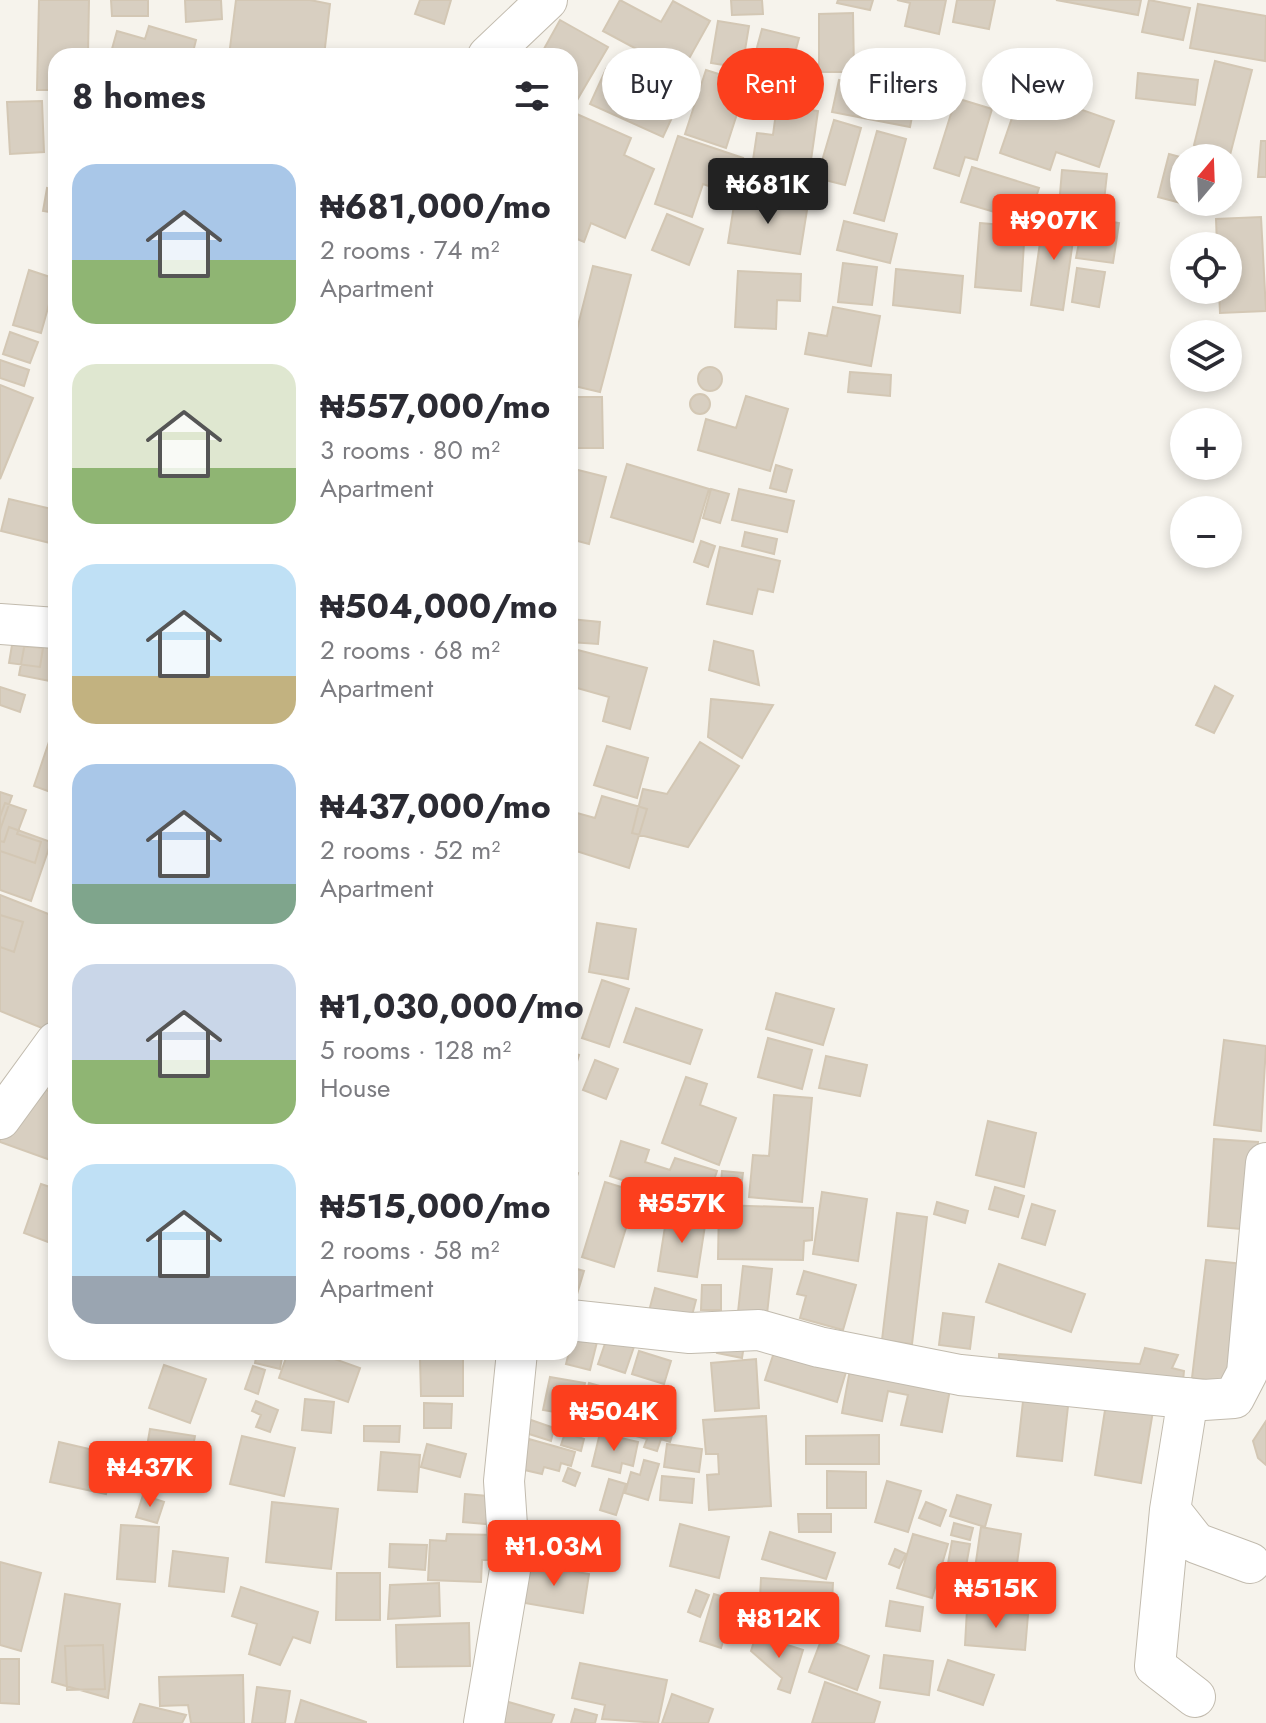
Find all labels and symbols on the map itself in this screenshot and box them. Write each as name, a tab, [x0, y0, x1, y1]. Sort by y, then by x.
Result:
north arrow	[1170, 144, 1242, 216]
pin: ₦681K	[712, 158, 824, 226]
pin: ₦907K	[998, 194, 1110, 262]
pin: ₦557K	[626, 1177, 738, 1245]
pin: ₦504K	[558, 1385, 670, 1453]
pin: ₦437K	[94, 1441, 206, 1509]
pin: ₦1.03M	[489, 1520, 619, 1588]
pin: ₦515K	[940, 1562, 1052, 1630]
pin: ₦812K	[723, 1592, 835, 1660]

